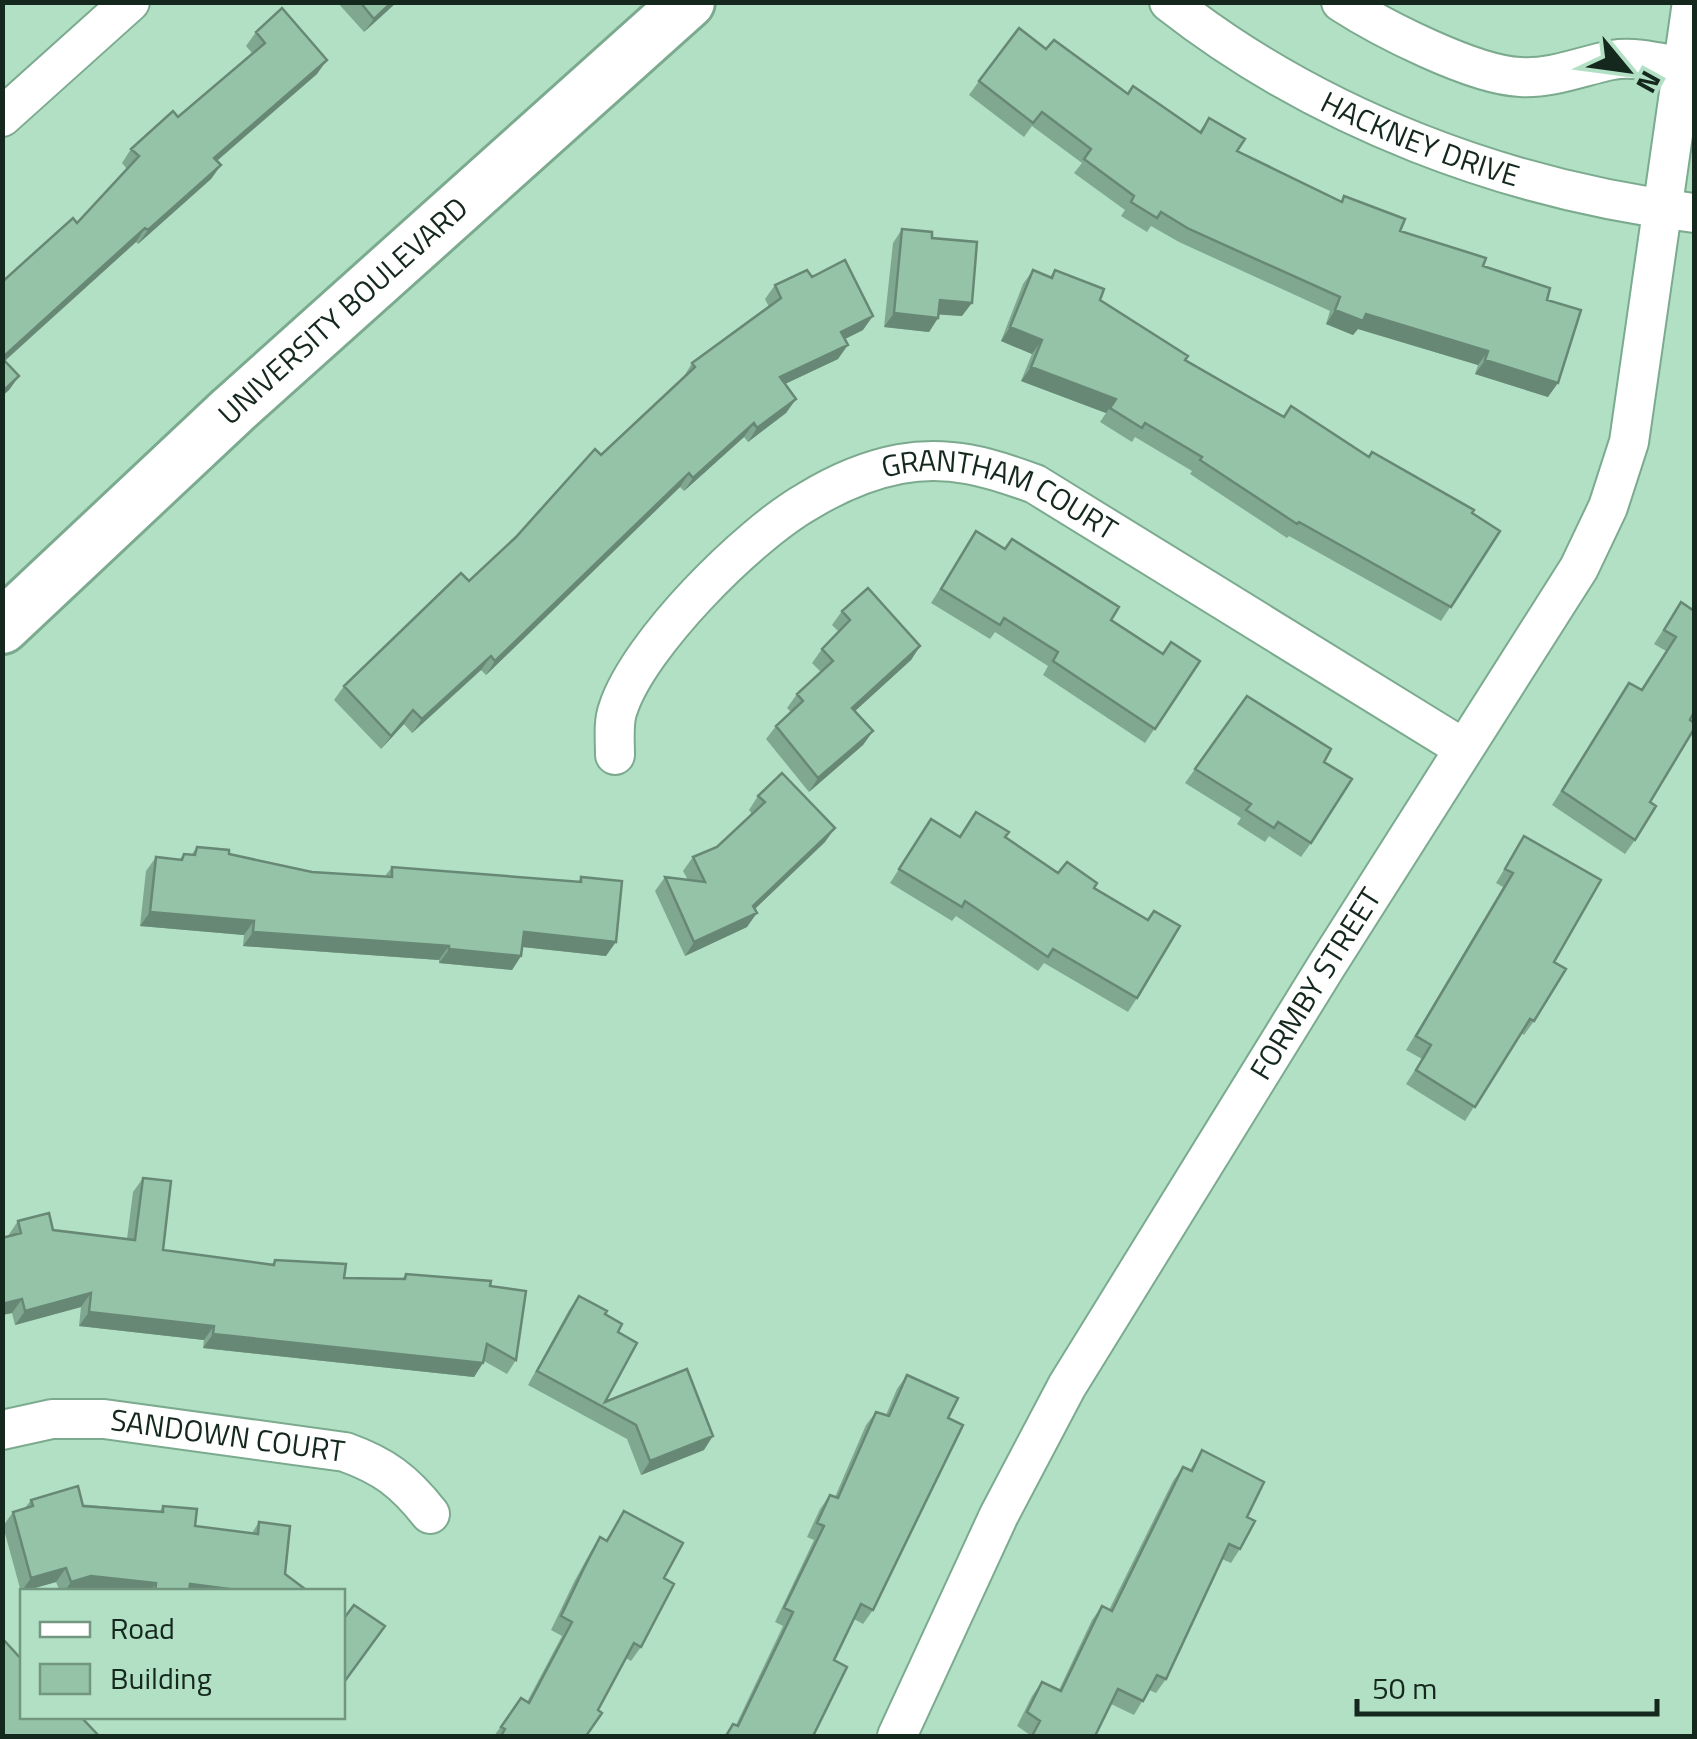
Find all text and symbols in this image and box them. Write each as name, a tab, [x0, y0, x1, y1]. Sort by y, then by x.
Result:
north arrow	[1577, 20, 1677, 120]
text: N	[1626, 63, 1673, 101]
street label: HACKNEY DRIVE	[1313, 79, 1525, 198]
street label: UNIVERSITY BOULEVARD	[207, 186, 478, 435]
street label: GRANTHAM COURT	[877, 437, 1127, 552]
street label: FORMBY STREET	[1237, 878, 1393, 1088]
street label: SANDOWN COURT	[108, 1396, 348, 1474]
legend	[20, 1589, 345, 1719]
text: Road	[110, 1605, 175, 1651]
scale bar	[1357, 1654, 1657, 1716]
text: Building	[110, 1655, 212, 1701]
text: 50 m	[1372, 1665, 1437, 1711]

